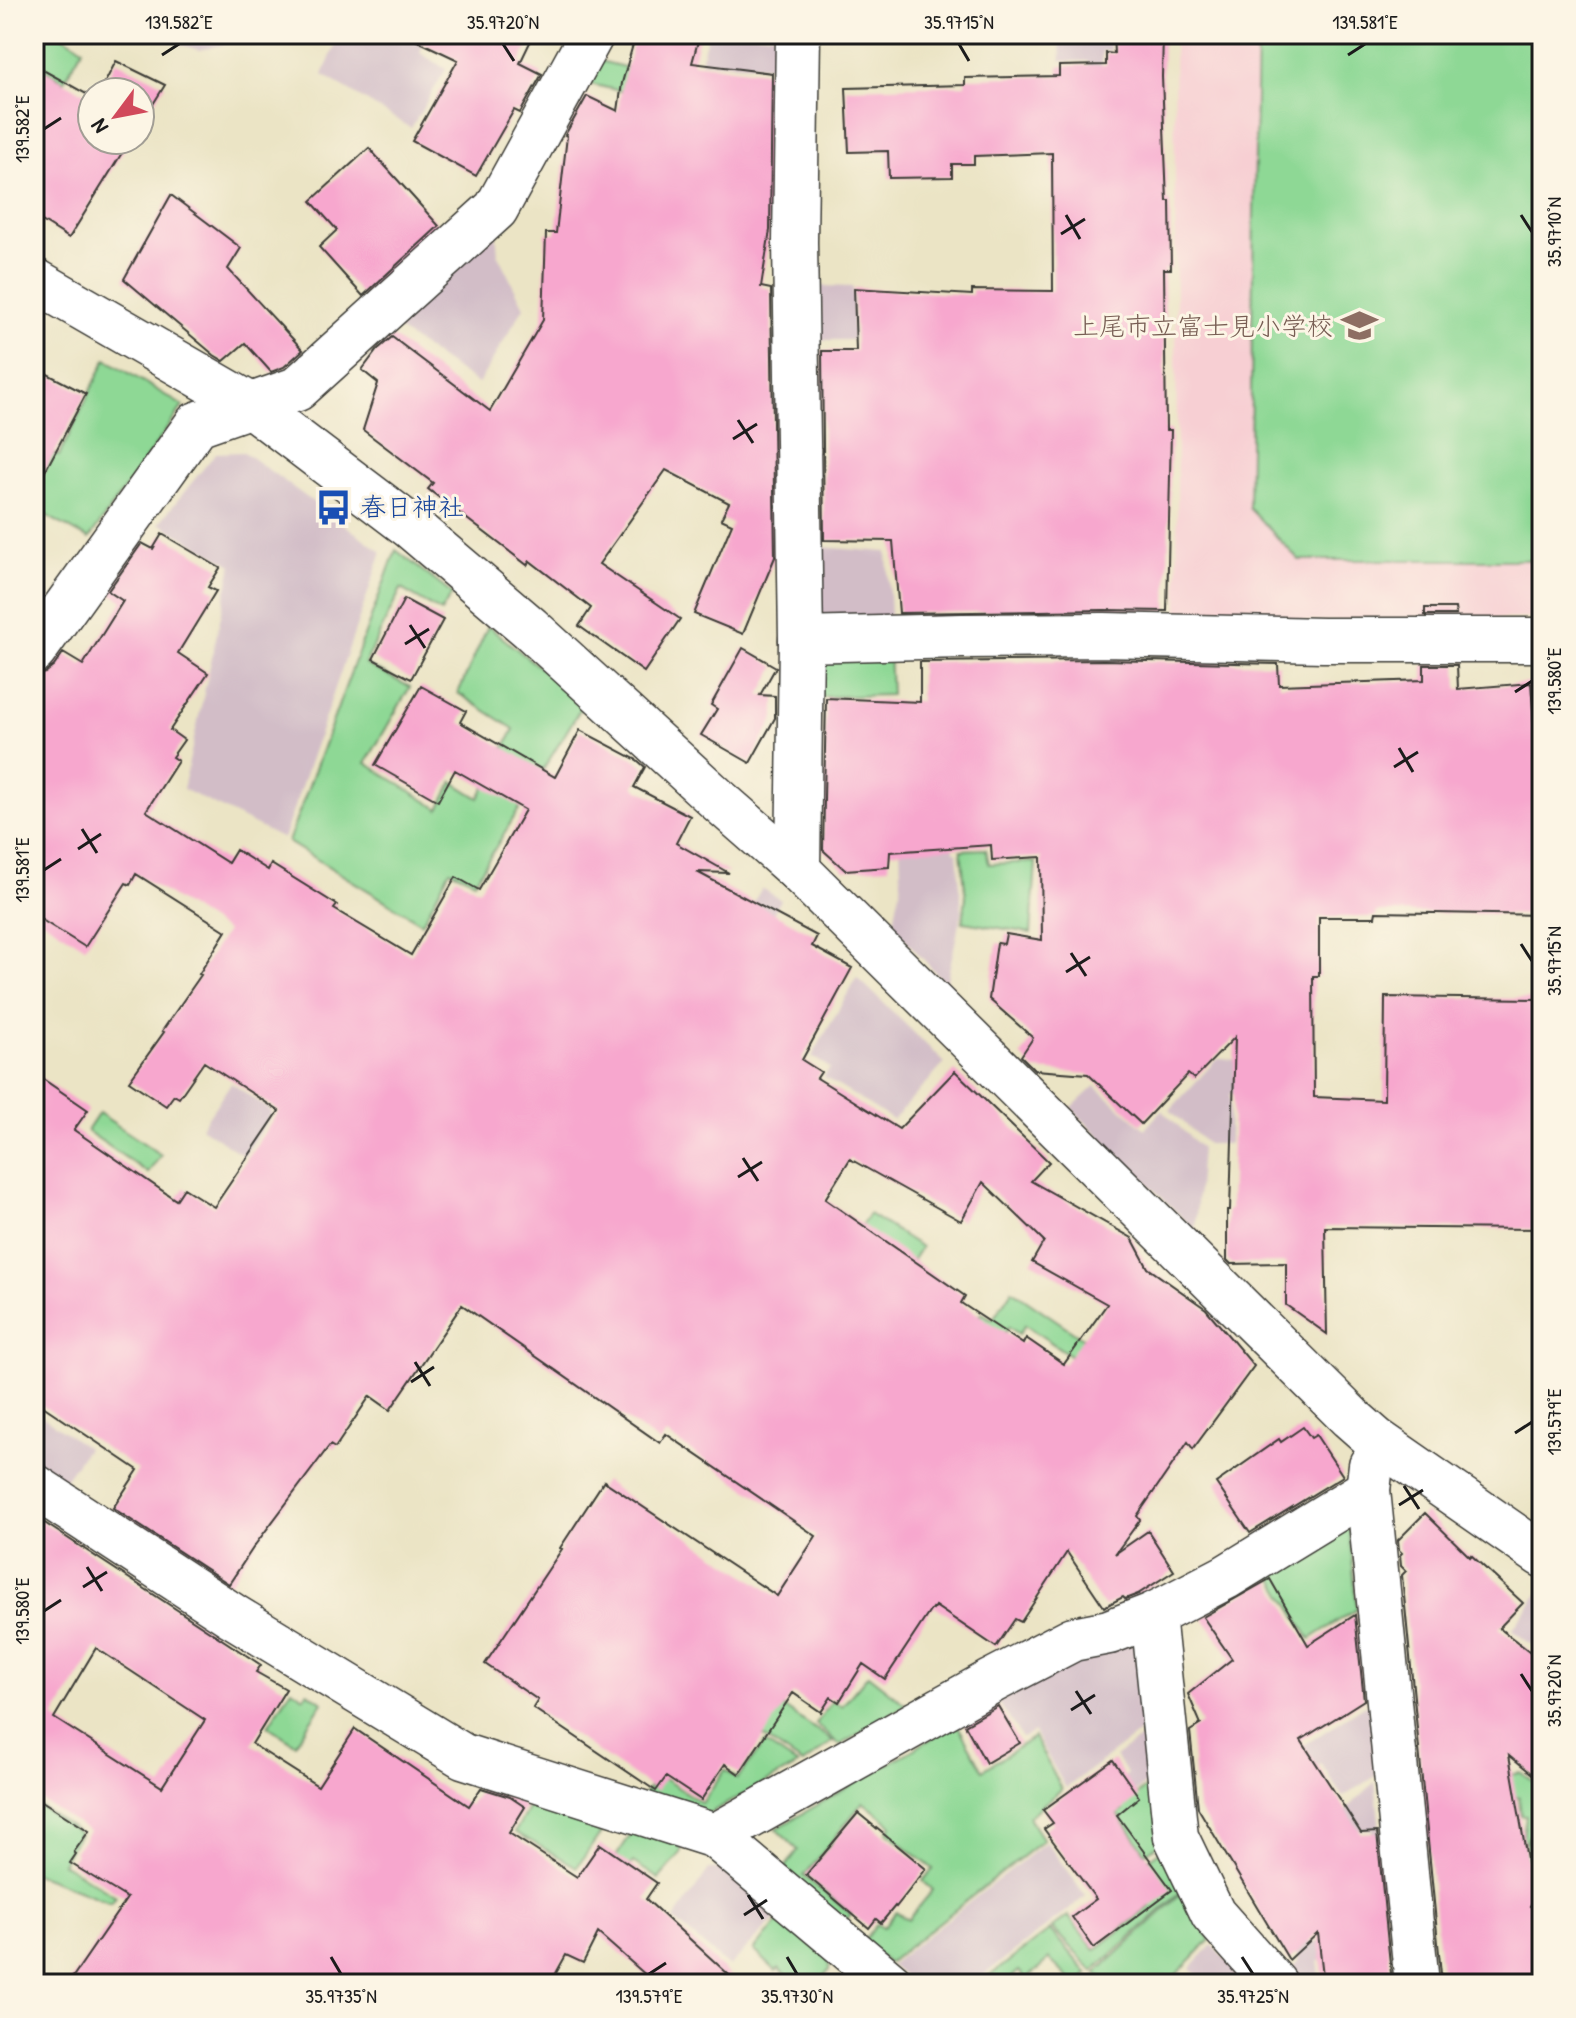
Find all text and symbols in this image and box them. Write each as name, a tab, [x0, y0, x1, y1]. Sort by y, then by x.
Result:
text: 139.582°E	[145, 8, 213, 35]
text: 35.9720°N	[467, 8, 539, 35]
text: 35.9715°N	[924, 8, 994, 35]
text: 139.581°E	[1332, 8, 1398, 35]
north arrow	[76, 76, 156, 156]
text: 139.582°E	[8, 95, 35, 163]
text: N	[83, 113, 115, 140]
text: 35.9710°N	[1540, 197, 1567, 267]
school or university icon: 上尾市立富士見小学校	[1340, 307, 1378, 345]
place label: 上尾市立富士見小学校	[1073, 308, 1333, 343]
bus stop icon: 春日神社	[315, 488, 353, 526]
place label: 春日神社	[360, 489, 464, 524]
text: 139.580°E	[1540, 647, 1567, 715]
text: 139.581°E	[8, 837, 35, 903]
text: 35.9715°N	[1540, 926, 1567, 996]
text: 139.579°E	[1540, 1388, 1567, 1456]
text: 139.580°E	[8, 1577, 35, 1645]
text: 35.9720°N	[1540, 1655, 1567, 1727]
text: 35.9735°N	[305, 1982, 377, 2009]
text: 139.579°E	[615, 1982, 683, 2009]
text: 35.9730°N	[761, 1982, 833, 2009]
text: 35.9725°N	[1217, 1982, 1289, 2009]

